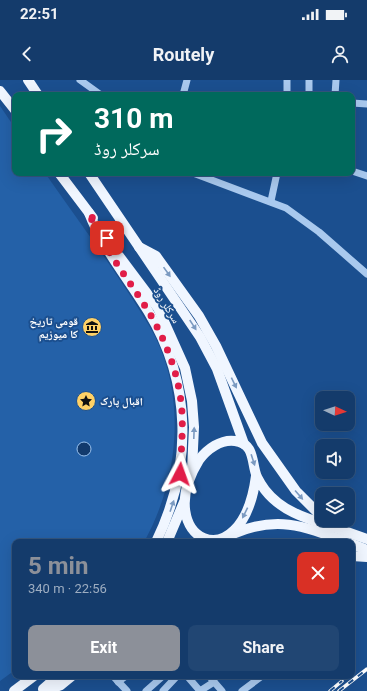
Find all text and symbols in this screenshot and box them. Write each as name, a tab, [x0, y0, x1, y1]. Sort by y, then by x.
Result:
text: 22:51	[20, 5, 59, 23]
icon: back	[16, 43, 38, 65]
icon: person	[329, 43, 351, 65]
text: Routely	[153, 44, 214, 65]
text: 310 m	[94, 102, 173, 135]
icon: right	[28, 108, 80, 160]
text: سرکلر روڈ	[94, 138, 160, 159]
pin	[90, 221, 124, 255]
icon: arrive	[96, 227, 118, 249]
one-way arrow	[163, 266, 172, 277]
street label: سرکلر روڈ	[151, 285, 182, 326]
place label: قومی تاریخ کا میوزیم	[30, 315, 78, 342]
museum icon: قومی تاریخ کا میوزیم	[81, 316, 103, 338]
one-way arrow	[189, 319, 196, 331]
one-way arrow	[231, 377, 237, 389]
place icon: اقبال پارک	[75, 390, 97, 412]
north arrow	[315, 391, 355, 431]
map controls	[315, 391, 355, 527]
place label: اقبال پارک	[100, 395, 143, 409]
one-way arrow	[190, 427, 197, 439]
button: sound	[315, 439, 355, 479]
position arrow	[159, 453, 201, 495]
one-way arrow	[250, 454, 256, 466]
button: layers	[315, 487, 355, 527]
one-way arrow	[294, 489, 303, 500]
one-way arrow	[169, 500, 175, 512]
one-way arrow	[242, 507, 248, 519]
text: 5 min	[28, 552, 88, 580]
button: close	[297, 552, 339, 594]
text: 340 m · 22:56	[28, 581, 107, 596]
button: Exit	[28, 625, 180, 671]
button: Share	[188, 625, 339, 671]

